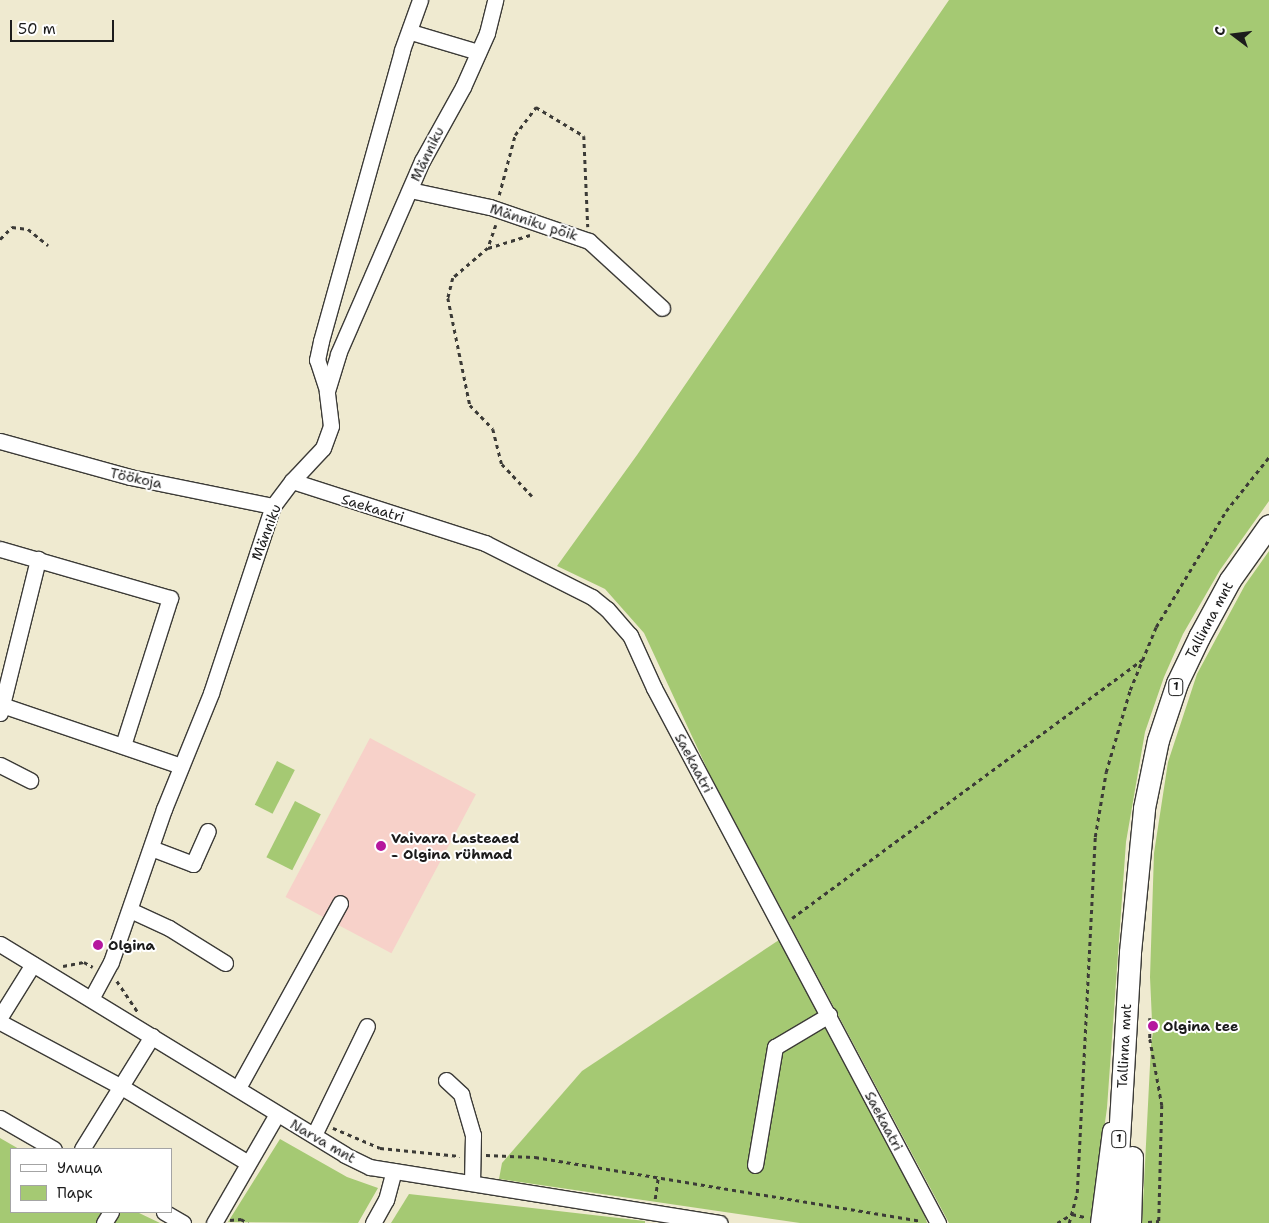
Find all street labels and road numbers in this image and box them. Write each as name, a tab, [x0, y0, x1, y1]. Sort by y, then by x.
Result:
street label: Männiku	[407, 124, 447, 184]
street label: Männiku põik	[488, 200, 580, 244]
street label: Töökoja	[108, 464, 164, 492]
street label: Saekaatri	[339, 490, 407, 526]
street label: Männiku	[248, 502, 284, 562]
street label: Tallinna mnt	[1182, 579, 1236, 661]
road number: 1	[1167, 678, 1185, 696]
street label: Saekaatri	[671, 730, 717, 796]
street label: Tallinna mnt	[1113, 1003, 1135, 1089]
street label: Saekaatri	[861, 1088, 907, 1154]
street label: Narva mnt	[287, 1116, 359, 1166]
road number: 1	[1110, 1130, 1128, 1148]

